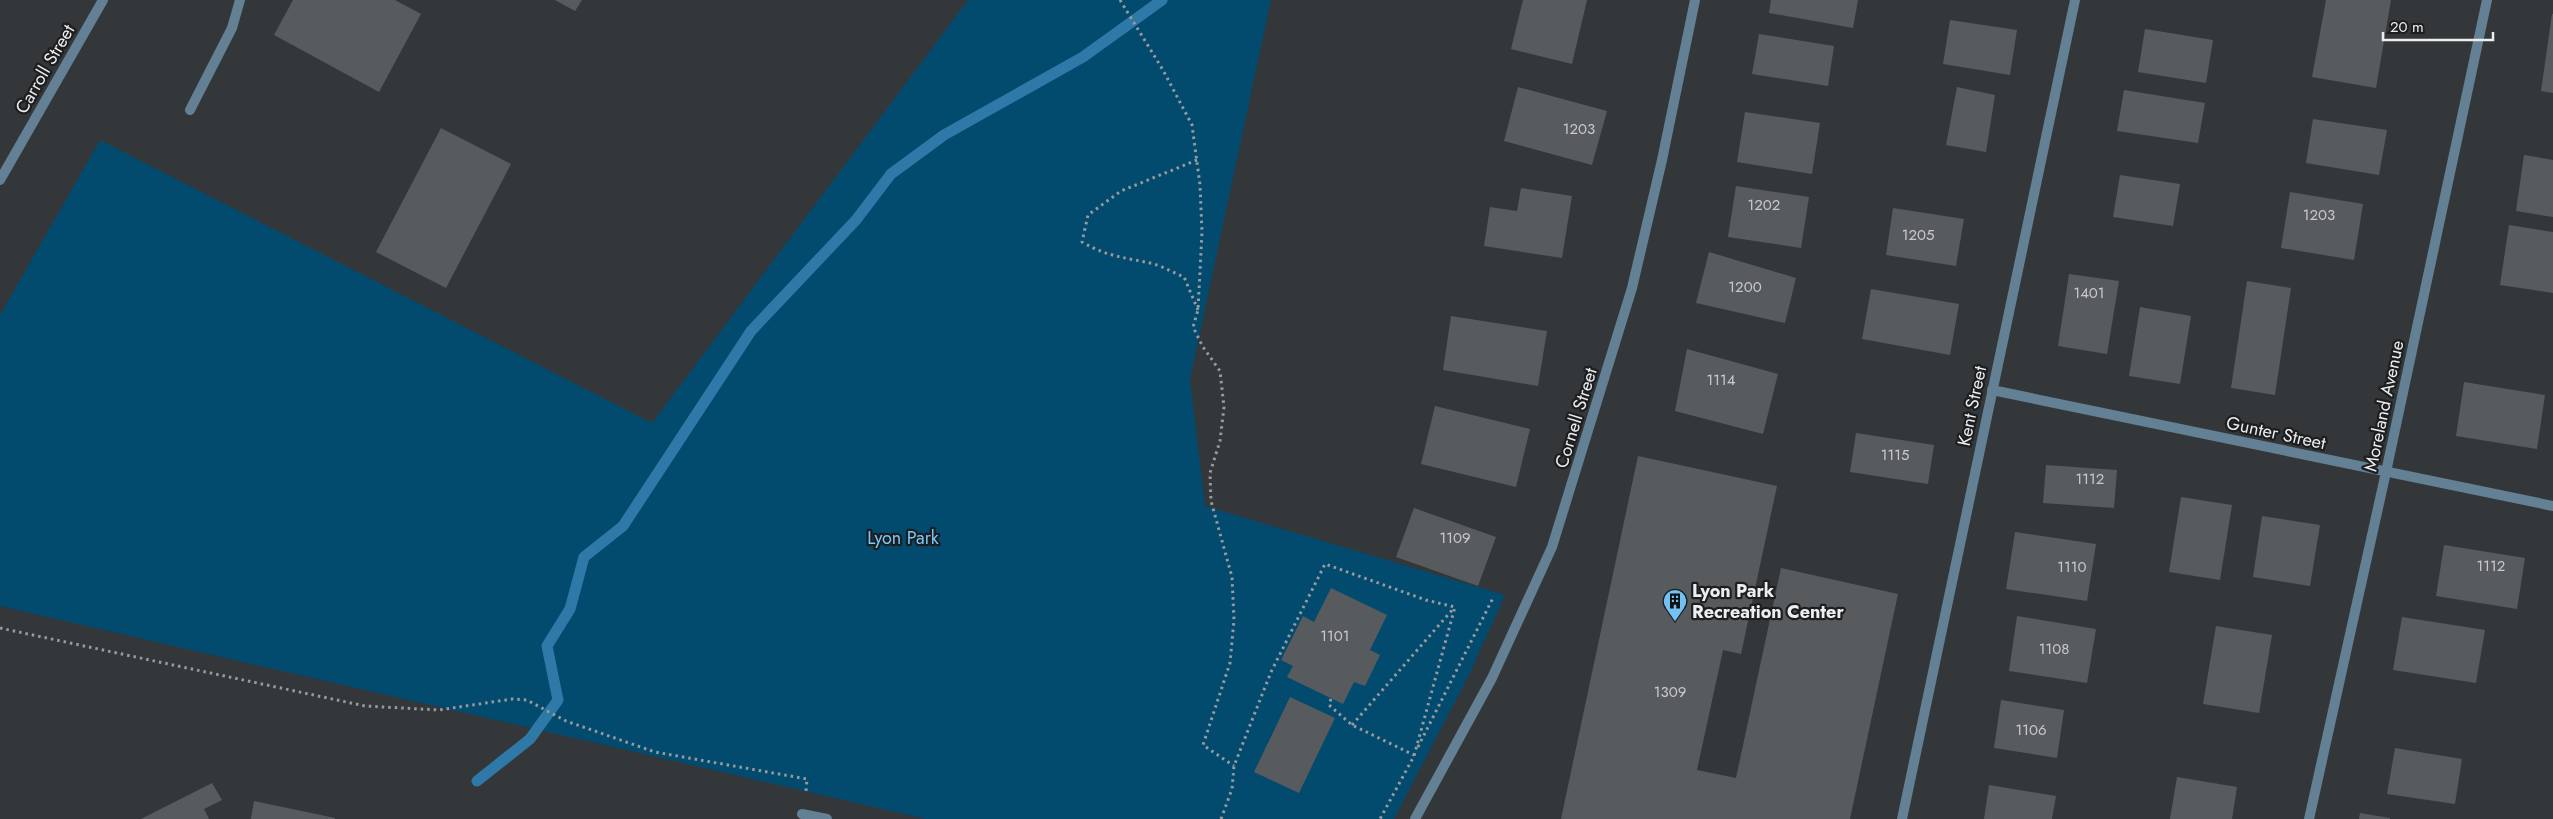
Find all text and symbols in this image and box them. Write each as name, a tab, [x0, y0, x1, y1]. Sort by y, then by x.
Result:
scale bar	[2383, 10, 2493, 42]
text: 20 m	[2390, 16, 2424, 38]
street label: Carroll Street	[9, 19, 81, 119]
house number: 1203	[1563, 118, 1595, 140]
house number: 1202	[1748, 194, 1780, 216]
house number: 1203	[2303, 204, 2335, 226]
house number: 1205	[1902, 224, 1934, 246]
house number: 1200	[1728, 276, 1762, 298]
house number: 1401	[2073, 282, 2105, 304]
street label: Moreland Avenue	[2357, 338, 2411, 474]
street label: Kent Street	[1951, 363, 1993, 448]
street label: Cornell Street	[1548, 364, 1604, 471]
house number: 1114	[1707, 369, 1736, 391]
street label: Gunter Street	[2224, 410, 2329, 456]
house number: 1115	[1881, 444, 1909, 466]
house number: 1112	[2076, 468, 2104, 490]
park label: Lyon Park	[867, 525, 939, 551]
house number: 1109	[1439, 527, 1471, 549]
house number: 1112	[2477, 555, 2505, 577]
house number: 1110	[2057, 556, 2087, 578]
place label: Lyon Park Recreation Center	[1692, 578, 1844, 625]
building icon: Lyon Park Recreation Center	[1662, 588, 1688, 622]
house number: 1101	[1320, 625, 1350, 647]
house number: 1108	[2039, 638, 2069, 660]
house number: 1309	[1654, 681, 1686, 703]
house number: 1106	[2015, 719, 2047, 741]

